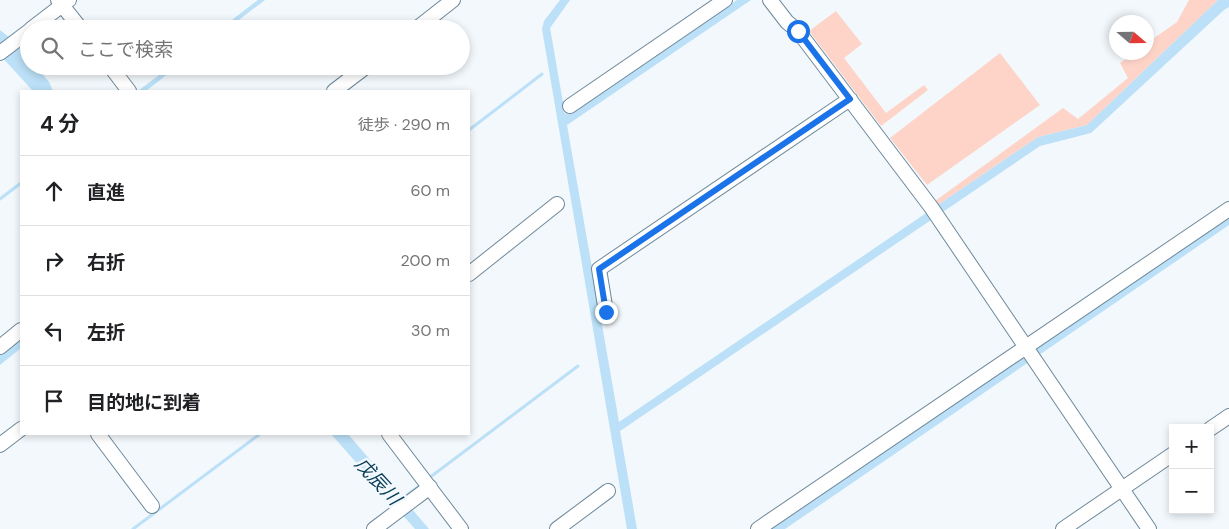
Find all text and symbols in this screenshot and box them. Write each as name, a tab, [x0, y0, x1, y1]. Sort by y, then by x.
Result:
north arrow	[1109, 15, 1154, 60]
search box	[20, 20, 470, 75]
route start	[787, 20, 810, 43]
icon: search	[38, 34, 66, 62]
text: ここで検索	[78, 37, 173, 62]
text: 4 分	[40, 110, 80, 138]
text: 徒歩 · 290 m	[358, 114, 450, 135]
icon: ahead	[40, 177, 68, 205]
text: 直進	[87, 180, 125, 205]
text: 60 m	[410, 180, 450, 201]
icon: right	[40, 247, 68, 275]
text: 右折	[87, 250, 125, 275]
text: 200 m	[401, 250, 450, 271]
route end	[595, 301, 618, 324]
icon: left	[40, 317, 68, 345]
text: 左折	[87, 320, 125, 345]
text: 30 m	[411, 320, 450, 341]
icon: arrive	[40, 387, 68, 415]
text: 目的地に到着	[87, 390, 201, 415]
map controls	[1169, 424, 1214, 514]
button: +	[1169, 424, 1214, 469]
water label: 戊辰川	[349, 452, 408, 512]
button: −	[1169, 469, 1214, 514]

